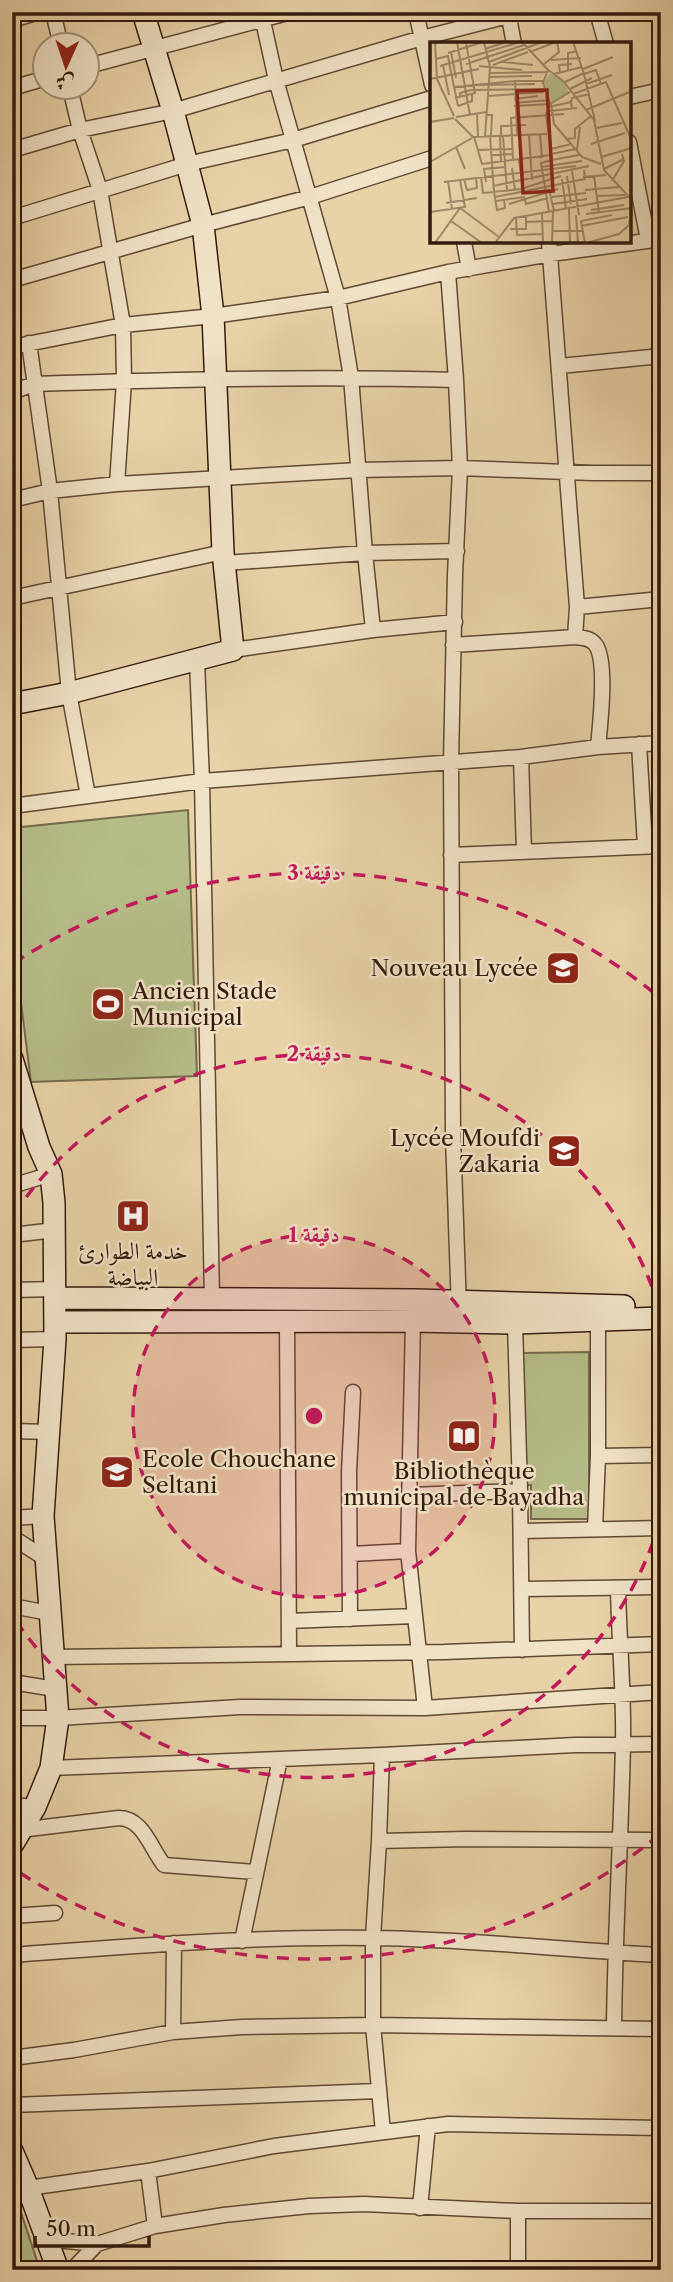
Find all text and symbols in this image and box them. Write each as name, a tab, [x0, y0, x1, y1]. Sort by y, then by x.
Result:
north arrow	[32, 32, 102, 102]
inset map	[430, 42, 631, 243]
text: ش	[55, 70, 75, 94]
text: 3 دقيقة	[287, 860, 341, 885]
school or university icon: Nouveau Lycée	[544, 949, 582, 987]
place label: Nouveau Lycée	[371, 954, 538, 982]
place label: Ancien Stade Municipal	[131, 977, 277, 1031]
sports icon: Ancien Stade Municipal	[89, 985, 127, 1023]
text: 2 دقيقة	[287, 1041, 341, 1066]
place label: Lycée Moufdi Zakaria	[390, 1124, 541, 1178]
school or university icon: Lycée Moufdi Zakaria	[545, 1132, 583, 1170]
hospital icon: خدمة الطوارئ البياضة	[114, 1197, 152, 1235]
text: 1 دقيقة	[288, 1222, 340, 1247]
place label: خدمة الطوارئ البياضة	[78, 1237, 188, 1291]
centre of rings	[302, 1404, 326, 1428]
library icon: Bibliothèque municipal de Bayadha	[445, 1417, 483, 1455]
place label: Ecole Chouchane Seltani	[142, 1445, 336, 1499]
school or university icon: Ecole Chouchane Seltani	[98, 1453, 136, 1491]
place label: Bibliothèque municipal de Bayadha	[344, 1457, 585, 1511]
scale bar	[35, 2205, 149, 2249]
text: 50 m	[46, 2216, 96, 2241]

